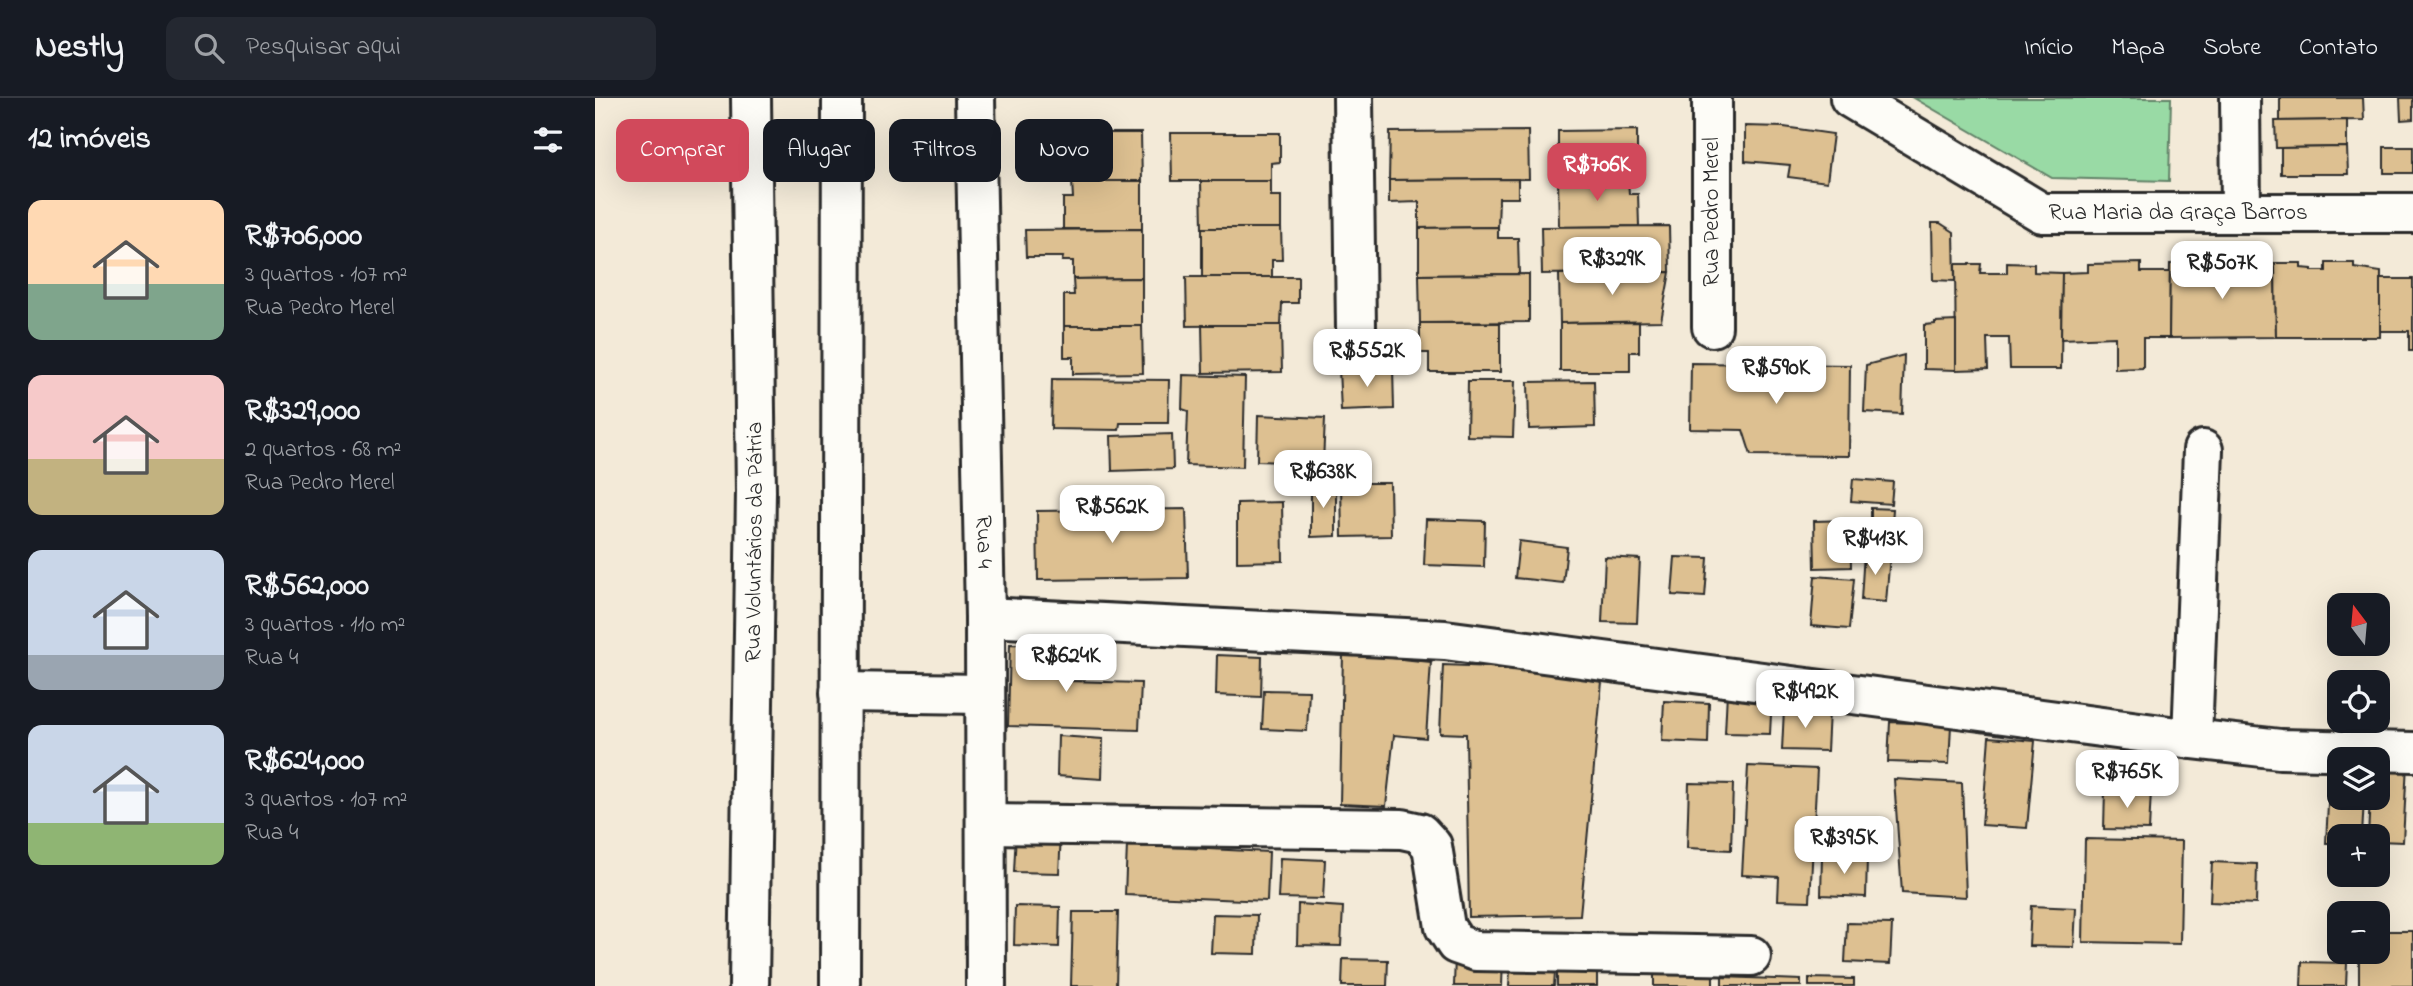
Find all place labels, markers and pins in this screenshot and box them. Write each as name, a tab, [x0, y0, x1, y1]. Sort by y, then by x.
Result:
pin: R$706K	[1540, 144, 1654, 203]
pin: R$329K	[1555, 238, 1669, 297]
pin: R$507K	[2165, 242, 2279, 301]
pin: R$552K	[1310, 330, 1424, 389]
pin: R$590K	[1719, 346, 1833, 406]
pin: R$638K	[1266, 450, 1380, 510]
pin: R$562K	[1055, 486, 1169, 545]
pin: R$413K	[1818, 518, 1932, 577]
pin: R$624K	[1009, 634, 1123, 694]
pin: R$492K	[1748, 670, 1862, 730]
pin: R$765K	[2070, 750, 2184, 810]
pin: R$395K	[1787, 816, 1901, 876]

